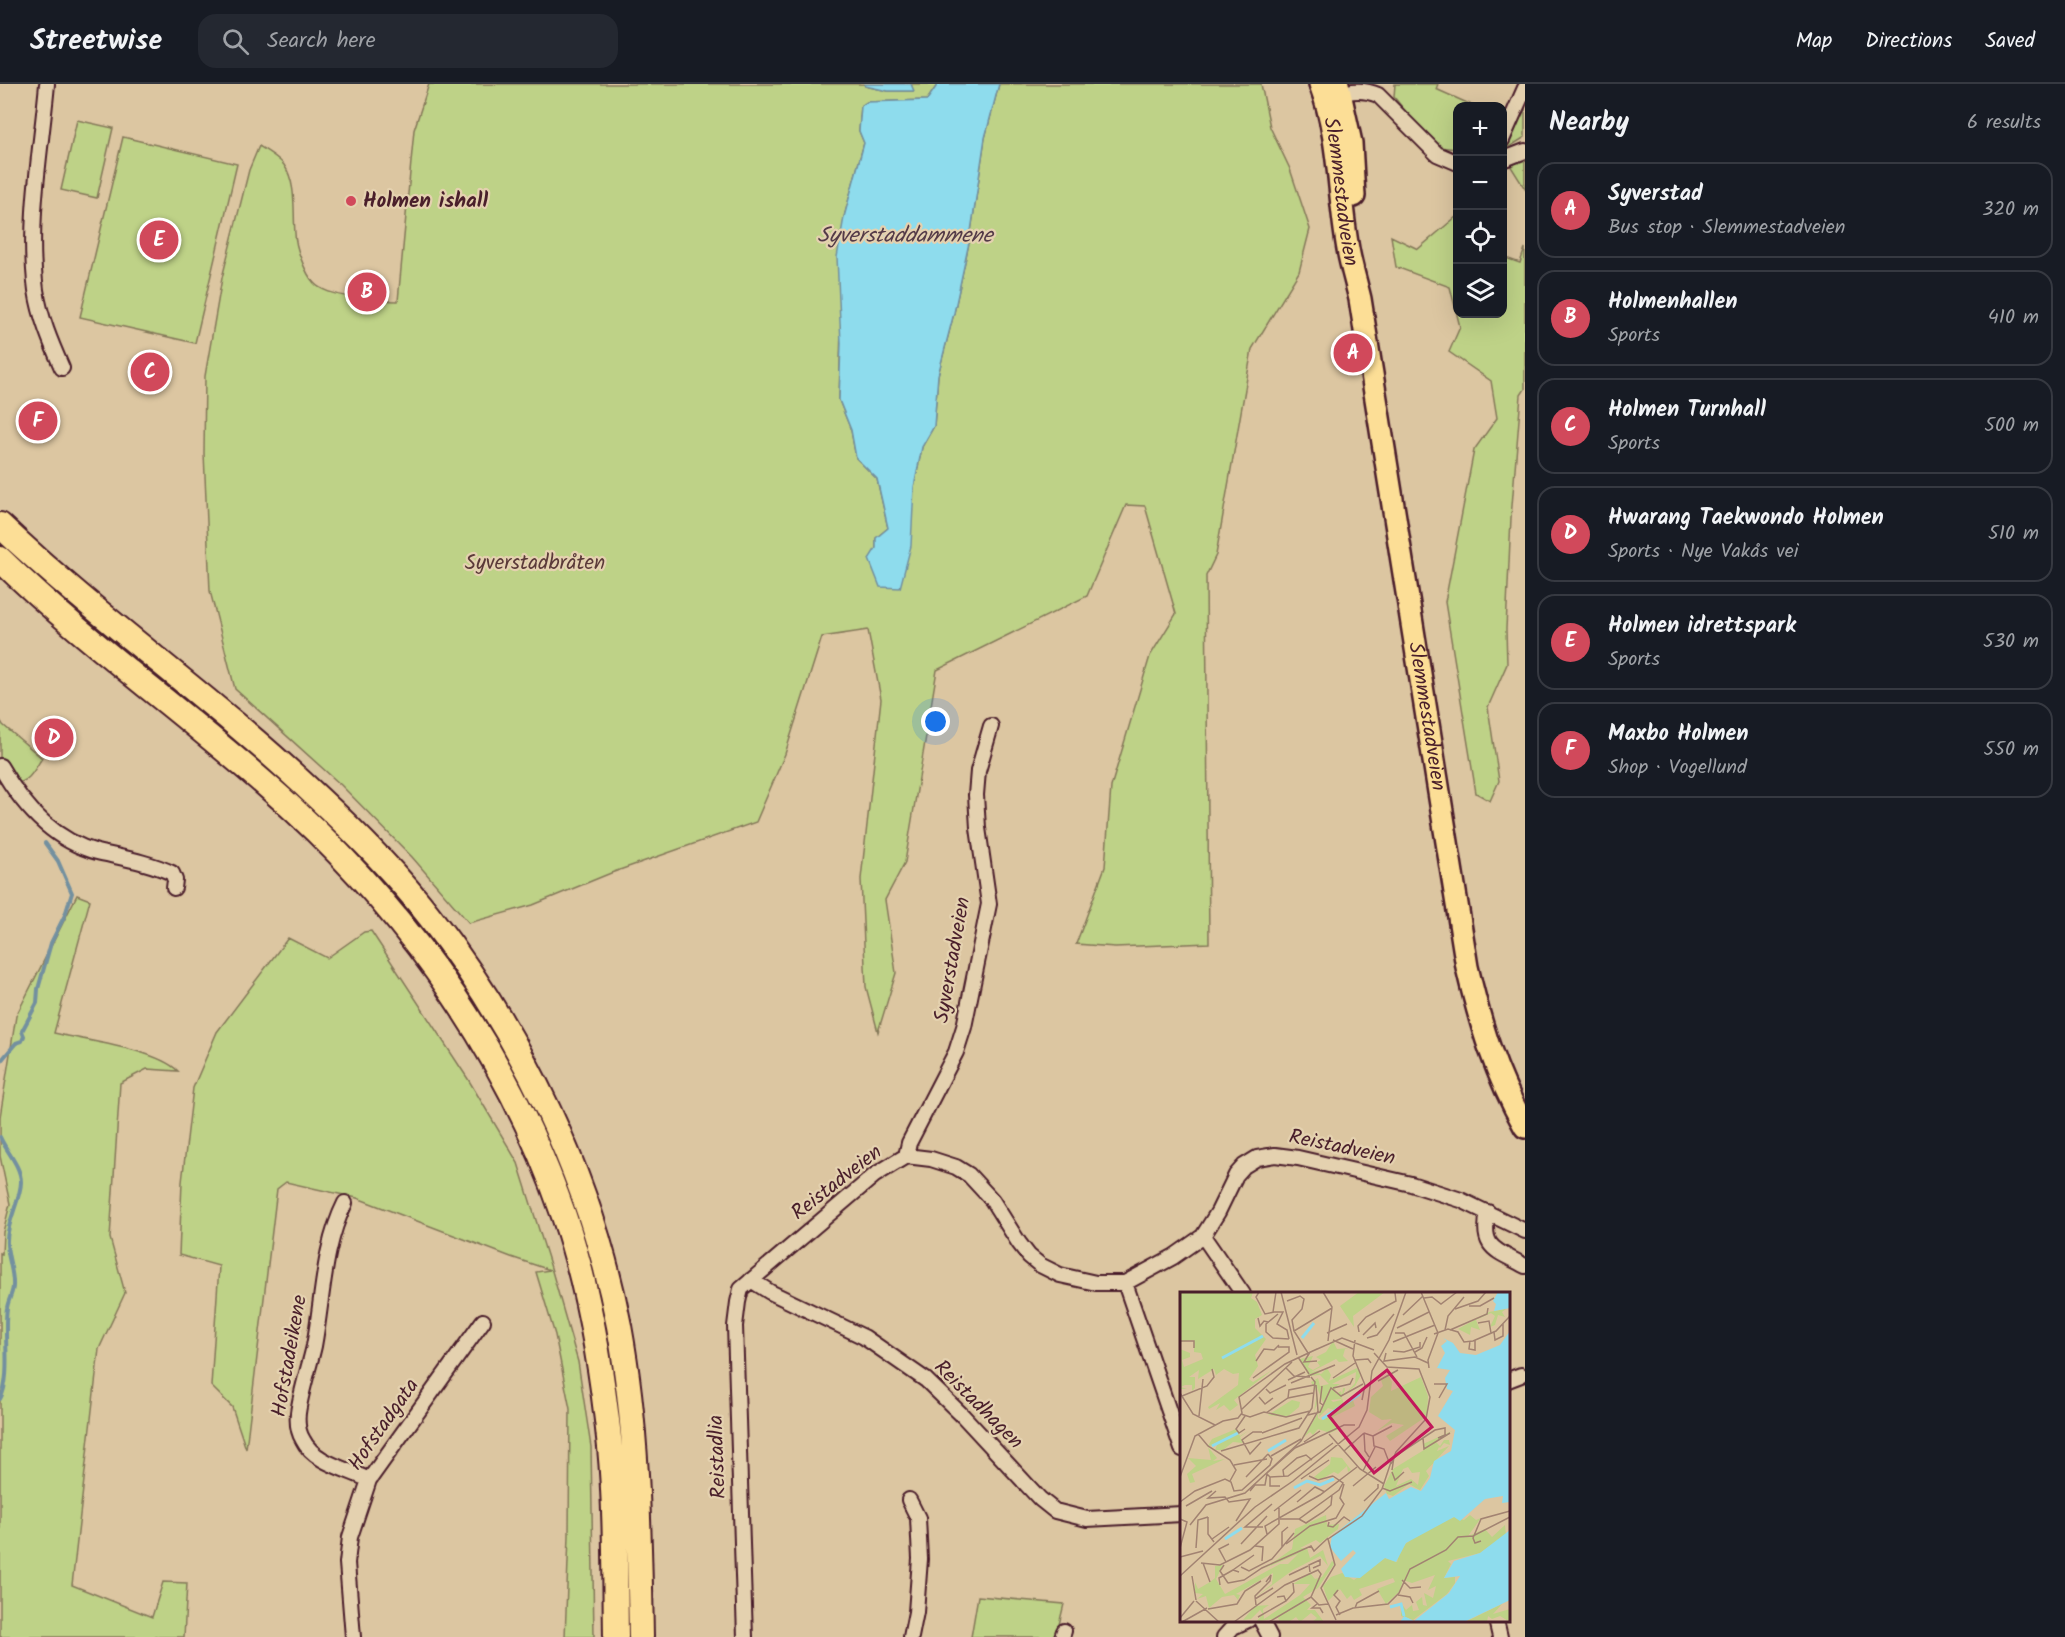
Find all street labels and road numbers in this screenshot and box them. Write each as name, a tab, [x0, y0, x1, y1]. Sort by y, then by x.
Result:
street label: Slemmestadveien	[1314, 114, 1368, 270]
street label: Slemmestadveien	[1399, 640, 1455, 793]
street label: Syverstadveien	[926, 894, 980, 1026]
street label: Reistadveien	[1286, 1121, 1398, 1175]
street label: Reistadveien	[784, 1137, 890, 1229]
street label: Hofstadeikene	[263, 1292, 317, 1420]
street label: Reistadhagen	[925, 1352, 1031, 1458]
street label: Hofstadgata	[340, 1372, 428, 1478]
street label: Reistadlia	[700, 1414, 736, 1500]

